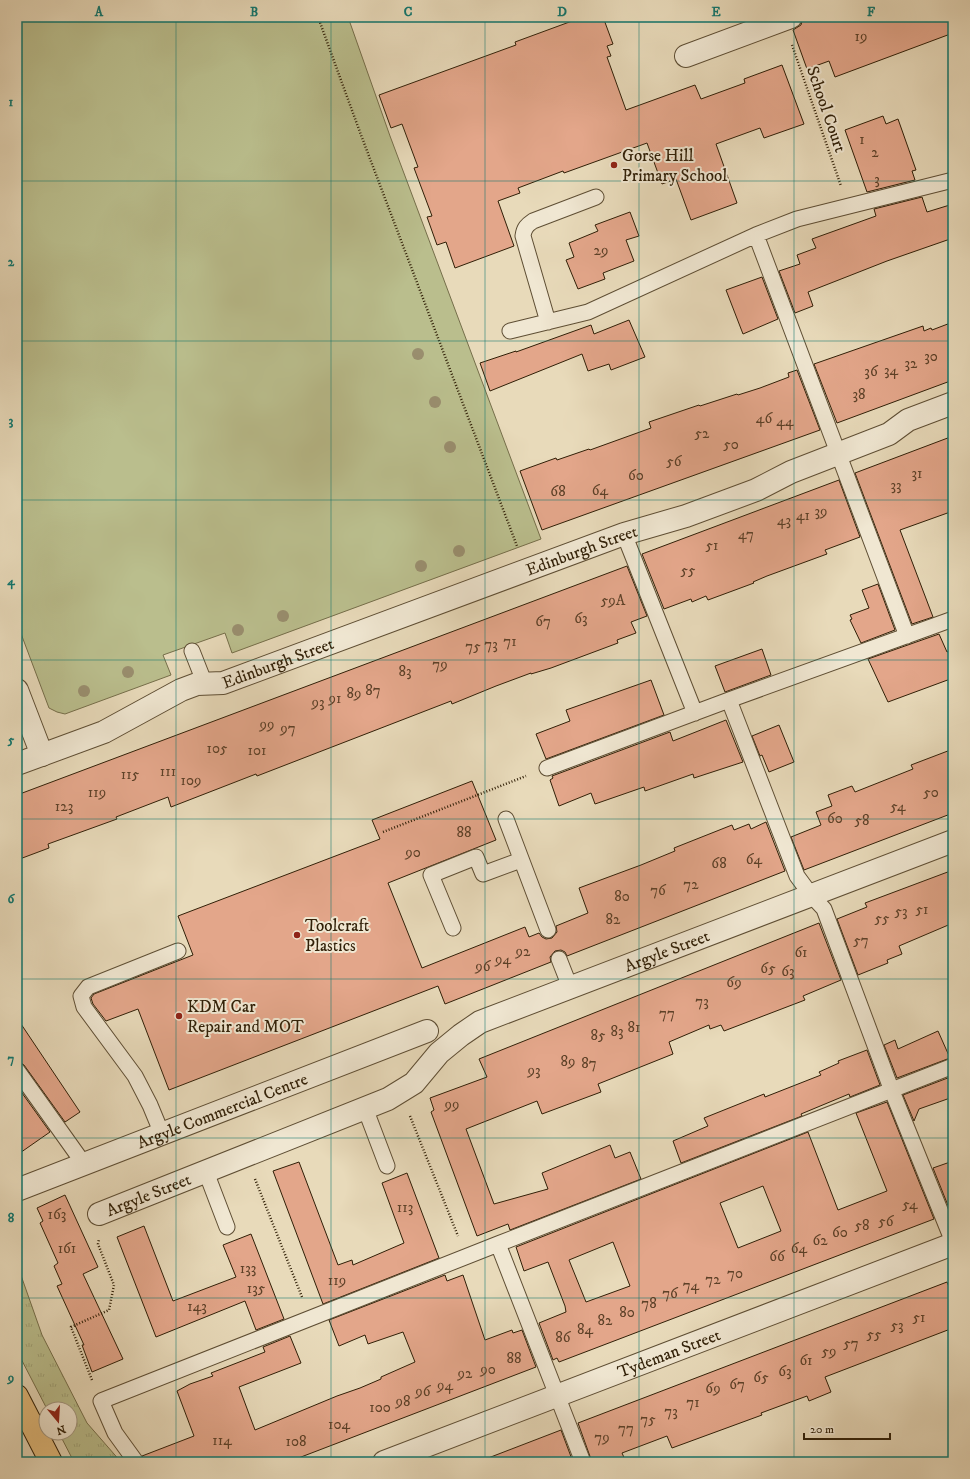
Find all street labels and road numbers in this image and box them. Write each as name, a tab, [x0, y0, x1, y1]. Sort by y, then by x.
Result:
street label: School Court	[801, 63, 851, 156]
street label: Edinburgh Street	[523, 521, 641, 581]
street label: Edinburgh Street	[219, 633, 338, 694]
street label: Argyle Street	[621, 925, 713, 978]
street label: Argyle Commercial Centre	[134, 1068, 311, 1154]
street label: Argyle Street	[103, 1168, 195, 1222]
street label: Tydeman Street	[615, 1324, 724, 1383]

